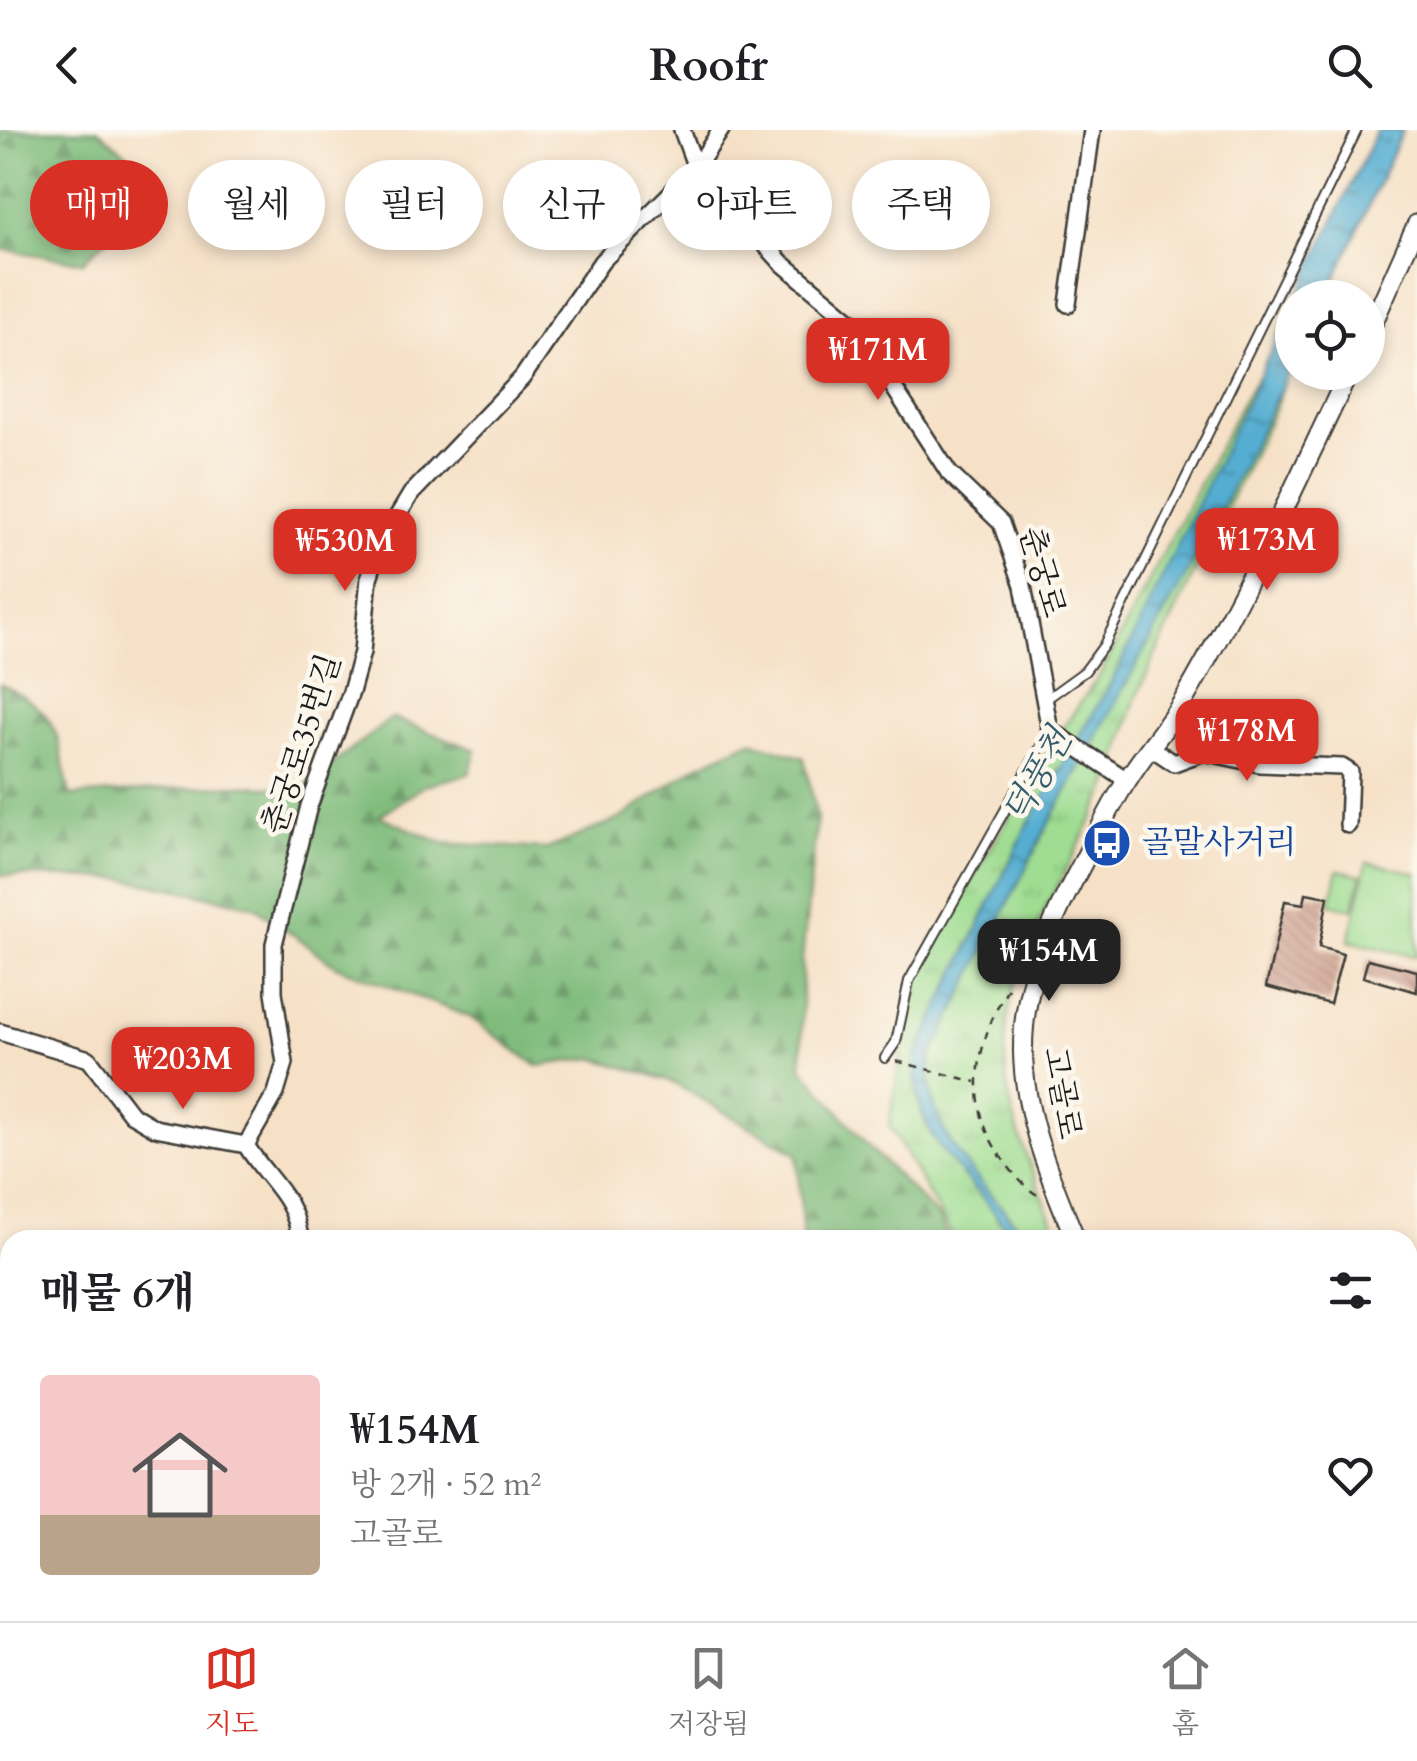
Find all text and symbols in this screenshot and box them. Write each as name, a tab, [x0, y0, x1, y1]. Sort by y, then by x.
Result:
text: Roofr	[649, 35, 768, 96]
icon: back	[40, 38, 95, 93]
icon: search	[1322, 38, 1377, 93]
chip: 매매	[30, 160, 168, 250]
chip: 월세	[188, 160, 325, 250]
chip: 필터	[345, 160, 483, 250]
chip: 신규	[503, 160, 641, 250]
chip: 아파트	[661, 160, 832, 250]
chip: 주택	[852, 160, 990, 250]
map controls	[1275, 280, 1385, 390]
button: locate	[1275, 280, 1385, 390]
pin: ₩171M	[808, 318, 948, 403]
text: ₩171M	[828, 328, 928, 372]
pin: ₩173M	[1197, 508, 1337, 593]
pin: ₩530M	[275, 509, 415, 594]
text: ₩173M	[1217, 518, 1317, 562]
text: ₩530M	[295, 519, 395, 563]
street label: 춘궁로	[1008, 521, 1076, 623]
street label: 춘궁로35번길	[252, 648, 352, 840]
pin: ₩178M	[1177, 699, 1317, 784]
text: ₩178M	[1197, 709, 1297, 753]
water label: 덕풍천	[992, 718, 1085, 832]
bus stop icon: 골말사거리	[1081, 817, 1133, 869]
place label: 골말사거리	[1142, 821, 1297, 865]
pin: ₩154M	[979, 919, 1119, 1004]
text: ₩154M	[999, 929, 1099, 973]
pin: ₩203M	[113, 1027, 253, 1112]
text: ₩203M	[133, 1037, 233, 1081]
street label: 고골로	[1032, 1044, 1092, 1143]
icon: filters	[1323, 1263, 1378, 1318]
text: 매물 6개	[40, 1265, 195, 1322]
text: ₩154M	[350, 1401, 480, 1458]
icon: home	[120, 1415, 240, 1535]
icon: heart	[1323, 1448, 1378, 1503]
text: 방 2개 · 52 m²	[350, 1463, 541, 1507]
text: 고골로	[350, 1512, 443, 1556]
tab: 지도	[204, 1641, 259, 1743]
tab: 저장됨	[668, 1641, 749, 1743]
tab: 홈	[1158, 1641, 1213, 1743]

